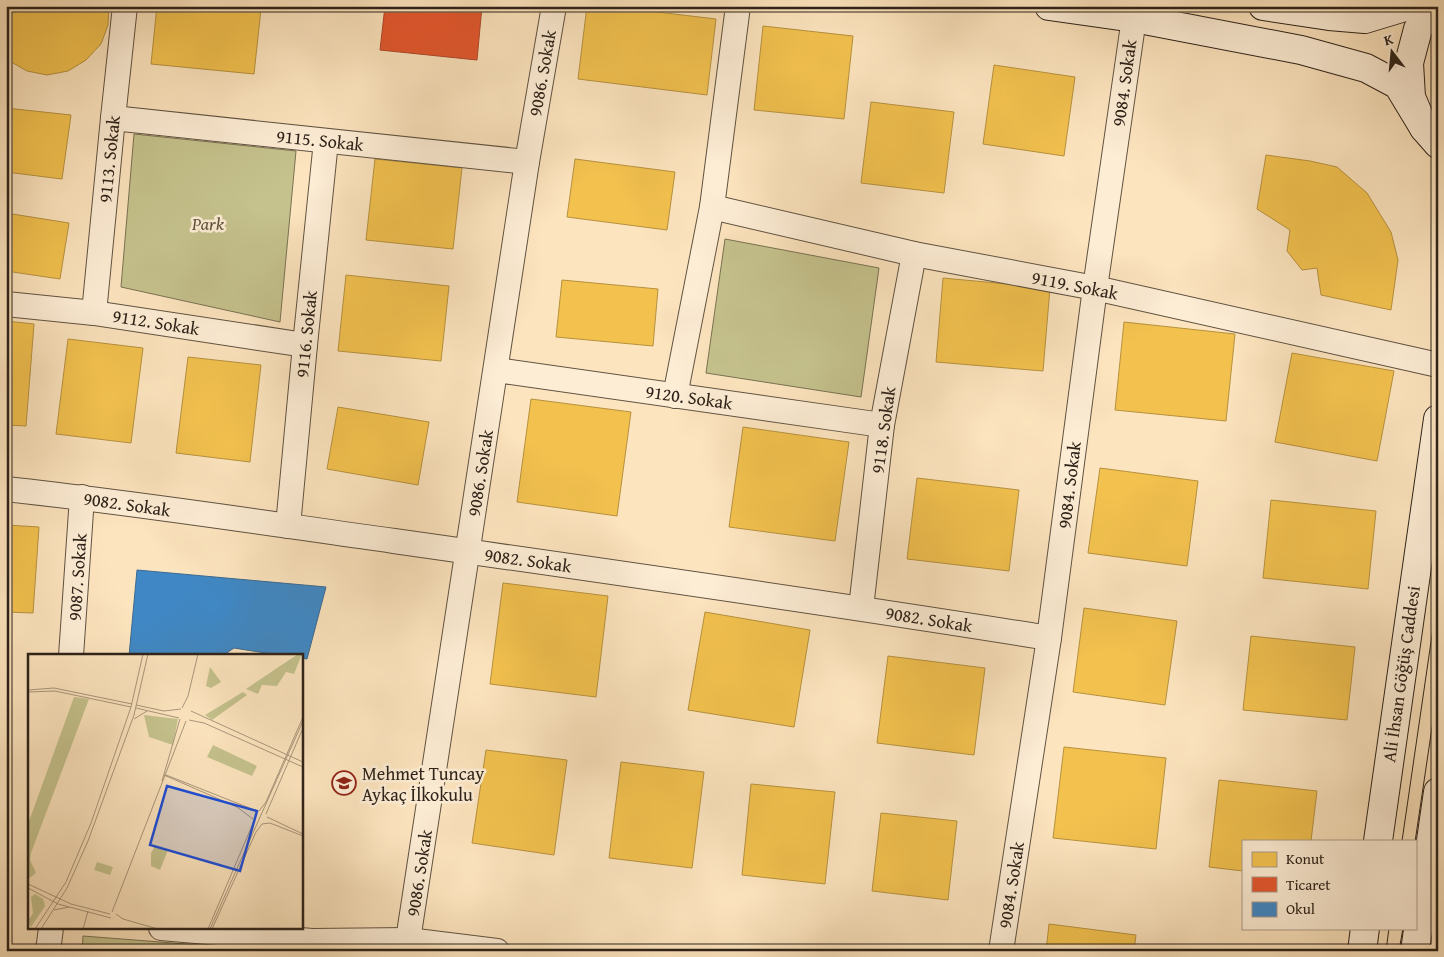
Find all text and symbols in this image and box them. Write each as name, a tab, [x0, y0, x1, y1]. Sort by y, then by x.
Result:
street label: 9086. Sokak	[521, 27, 563, 119]
north arrow	[1366, 28, 1416, 78]
text: K	[1381, 29, 1396, 50]
street label: 9084. Sokak	[1105, 37, 1144, 128]
street label: 9113. Sokak	[91, 113, 127, 204]
street label: 9115. Sokak	[275, 122, 366, 158]
park label: Park	[191, 210, 225, 237]
street label: 9119. Sokak	[1029, 263, 1121, 307]
street label: 9116. Sokak	[288, 288, 324, 379]
street label: 9112. Sokak	[111, 302, 202, 342]
street label: 9120. Sokak	[644, 378, 735, 417]
street label: 9118. Sokak	[864, 384, 903, 475]
street label: 9086. Sokak	[460, 427, 500, 518]
street label: 9084. Sokak	[1050, 439, 1088, 530]
street label: 9082. Sokak	[82, 485, 173, 524]
street label: 9087. Sokak	[60, 531, 94, 622]
street label: 9082. Sokak	[483, 541, 574, 580]
street label: Ali İhsan Göğüş Caddesi	[1375, 584, 1427, 764]
street label: 9082. Sokak	[884, 599, 975, 639]
inset map	[28, 654, 302, 930]
place label: Mehmet Tuncay Aykaç İlkokulu	[362, 760, 484, 808]
school or university icon: Mehmet Tuncay Aykaç İlkokulu	[331, 770, 357, 796]
street label: 9086. Sokak	[399, 827, 439, 918]
street label: 9084. Sokak	[991, 839, 1031, 930]
legend	[1242, 840, 1416, 930]
text: Konut	[1286, 848, 1325, 869]
text: Ticaret	[1286, 874, 1331, 895]
text: Okul	[1286, 898, 1315, 919]

